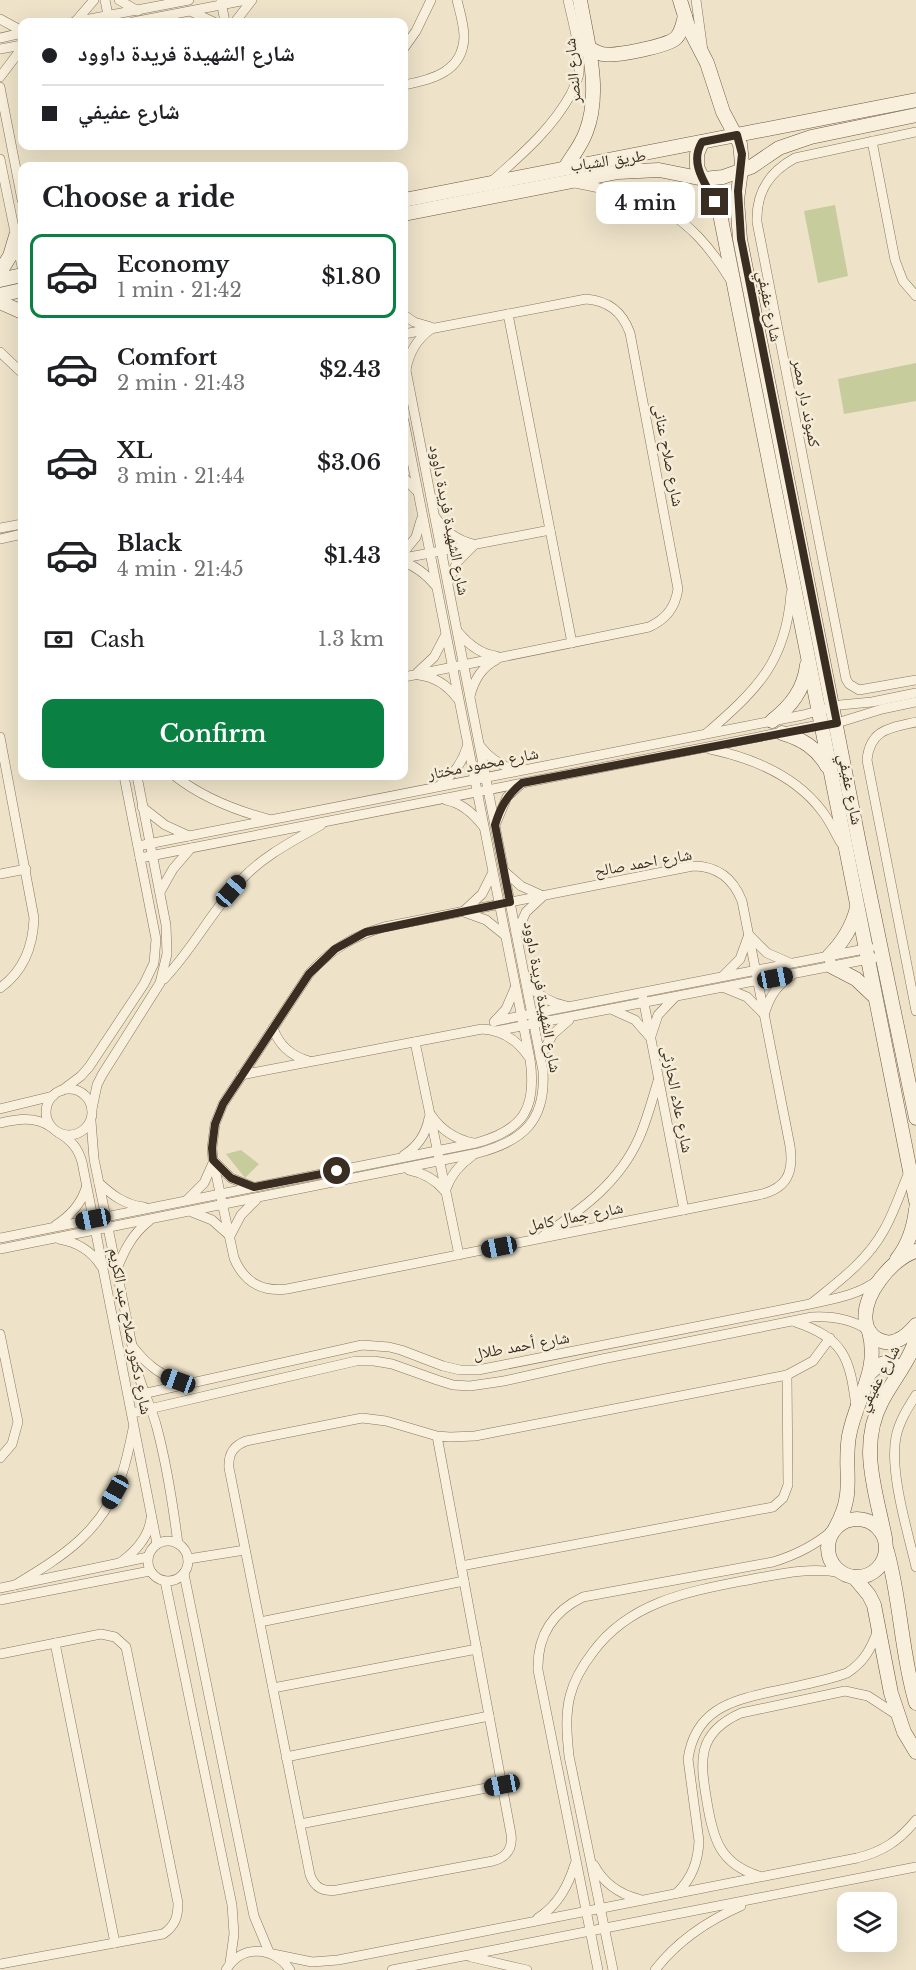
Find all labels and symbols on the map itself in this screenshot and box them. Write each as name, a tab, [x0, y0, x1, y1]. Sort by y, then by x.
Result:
street label: شارع النصر	[559, 37, 586, 106]
street label: طريق الشباب	[569, 145, 647, 176]
callout: 4 min	[595, 181, 694, 223]
route end	[701, 188, 728, 215]
street label: شارع عفيفي	[750, 269, 787, 344]
street label: كمبوند دار مصر	[788, 356, 825, 449]
street label: شارع صلاح عنانى	[648, 402, 689, 508]
street label: شارع الشهيدة فريدة داوود	[425, 443, 474, 597]
street label: شارع محمود مختار	[425, 742, 540, 785]
street label: شارع عفيفي	[831, 752, 868, 827]
street label: شارع احمد صالح	[593, 844, 693, 881]
car	[212, 872, 250, 910]
street label: شارع الشهيدة فريدة داوود	[519, 920, 566, 1074]
car	[756, 966, 794, 990]
street label: شارع علاء الحارثى	[657, 1044, 698, 1155]
route start	[323, 1157, 350, 1184]
street label: شارع جمال كامل	[525, 1197, 625, 1236]
car	[74, 1207, 112, 1231]
car	[480, 1235, 518, 1259]
street label: شارع دكتور صلاح عبد الكريم	[104, 1246, 157, 1416]
street label: شارع أحمد طلال	[471, 1327, 571, 1364]
street label: شارع عفيفي	[852, 1341, 906, 1416]
car	[158, 1366, 198, 1396]
car	[98, 1472, 132, 1512]
car	[483, 1773, 521, 1797]

